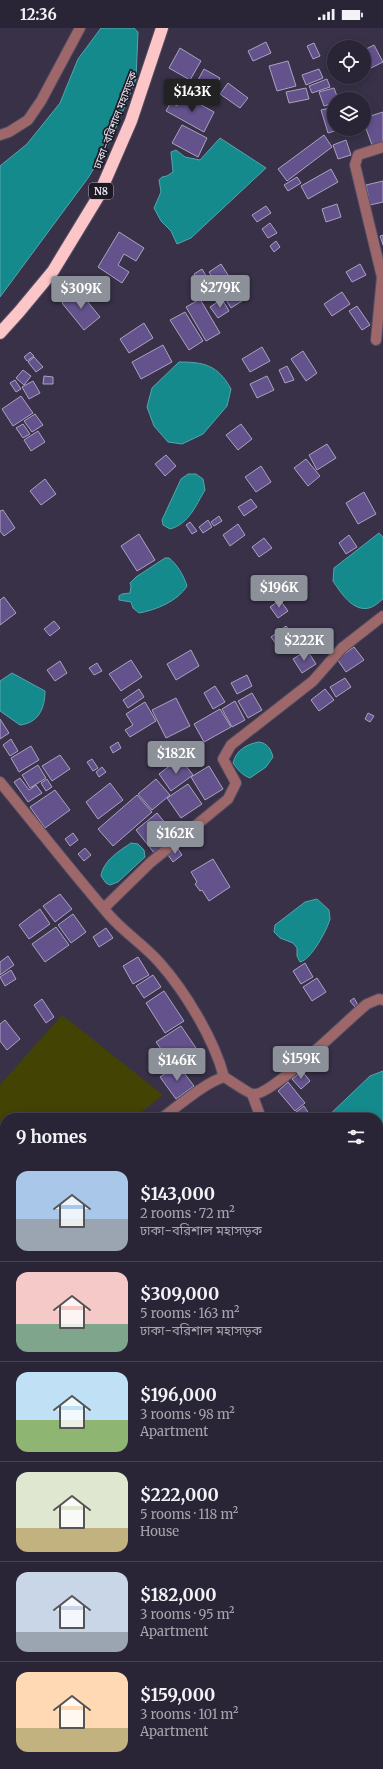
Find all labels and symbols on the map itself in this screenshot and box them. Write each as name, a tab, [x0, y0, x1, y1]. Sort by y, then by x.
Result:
street label: ঢাকা-বরিশাল মহাসড়ক	[90, 69, 140, 172]
pin: $143K	[164, 79, 220, 113]
road number: N8	[89, 183, 113, 199]
pin: $279K	[192, 275, 248, 309]
pin: $309K	[53, 276, 109, 310]
pin: $196K	[251, 575, 307, 609]
pin: $222K	[276, 628, 332, 662]
pin: $182K	[148, 741, 204, 775]
pin: $162K	[147, 821, 203, 855]
pin: $159K	[273, 1046, 329, 1080]
pin: $146K	[149, 1048, 205, 1082]

